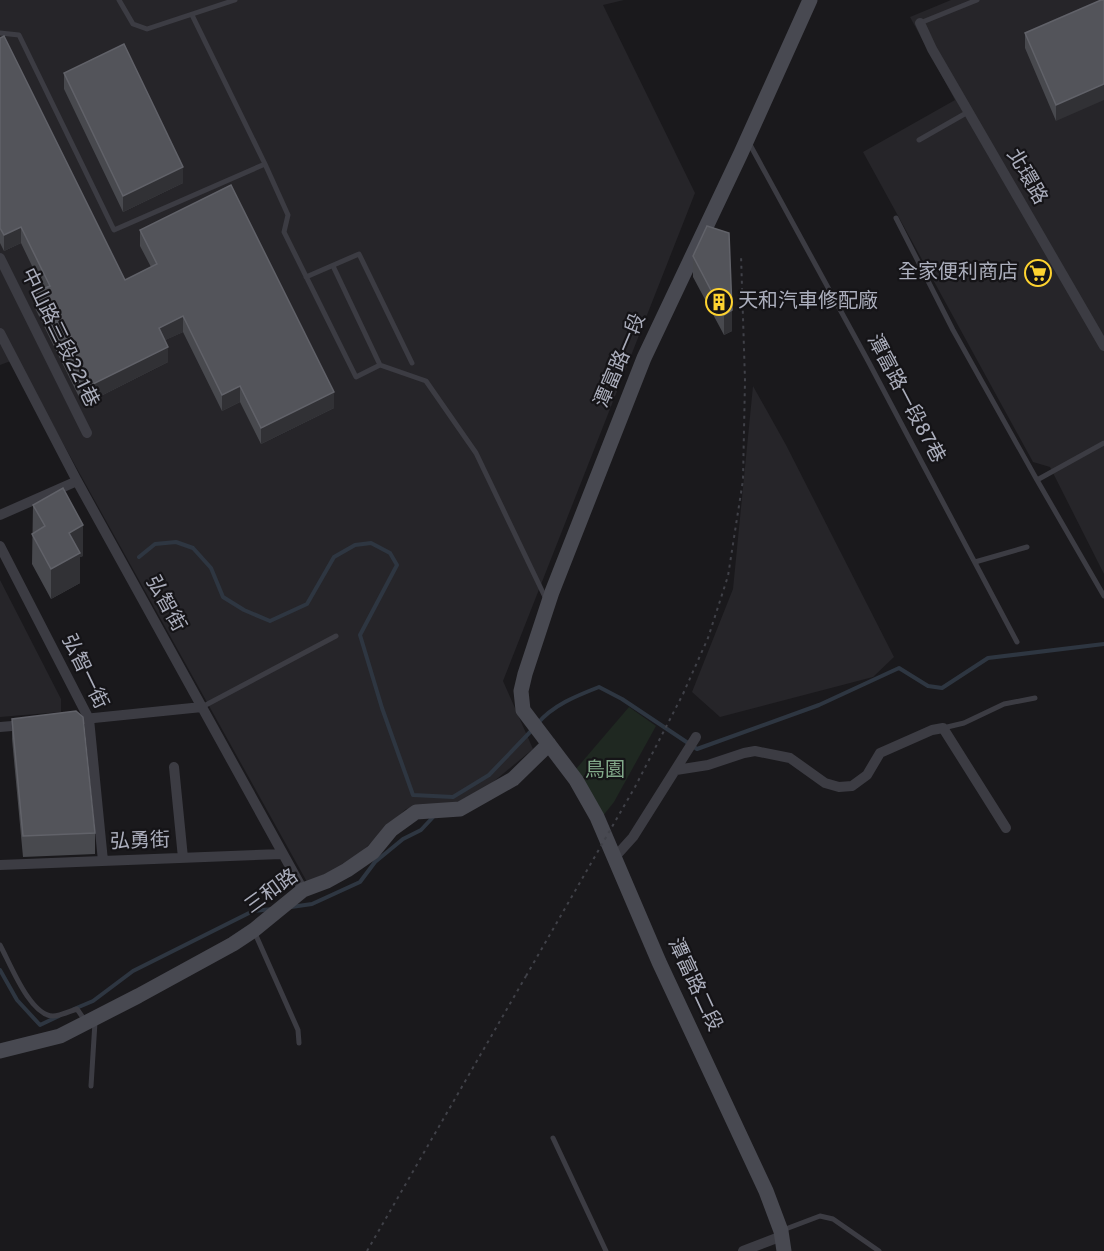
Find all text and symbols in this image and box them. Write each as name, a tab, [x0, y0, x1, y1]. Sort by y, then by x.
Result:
street label: 北環路	[1000, 145, 1052, 209]
supermarket icon: 全家便利商店	[1023, 258, 1053, 288]
place label: 全家便利商店	[898, 260, 1018, 286]
street label: 中山路三段221巷	[14, 264, 104, 412]
building icon: 天和汽車修配廠	[704, 287, 734, 317]
place label: 天和汽車修配廠	[738, 289, 878, 315]
street label: 潭富路一段	[589, 310, 653, 412]
street label: 潭富路一段87巷	[860, 330, 950, 468]
street label: 弘智街	[139, 571, 191, 637]
street label: 弘智一街	[55, 630, 113, 714]
park label: 鳥園	[585, 758, 625, 784]
street label: 弘勇街	[110, 828, 170, 856]
street label: 三和路	[240, 864, 304, 920]
street label: 潭富路二段	[661, 934, 727, 1036]

